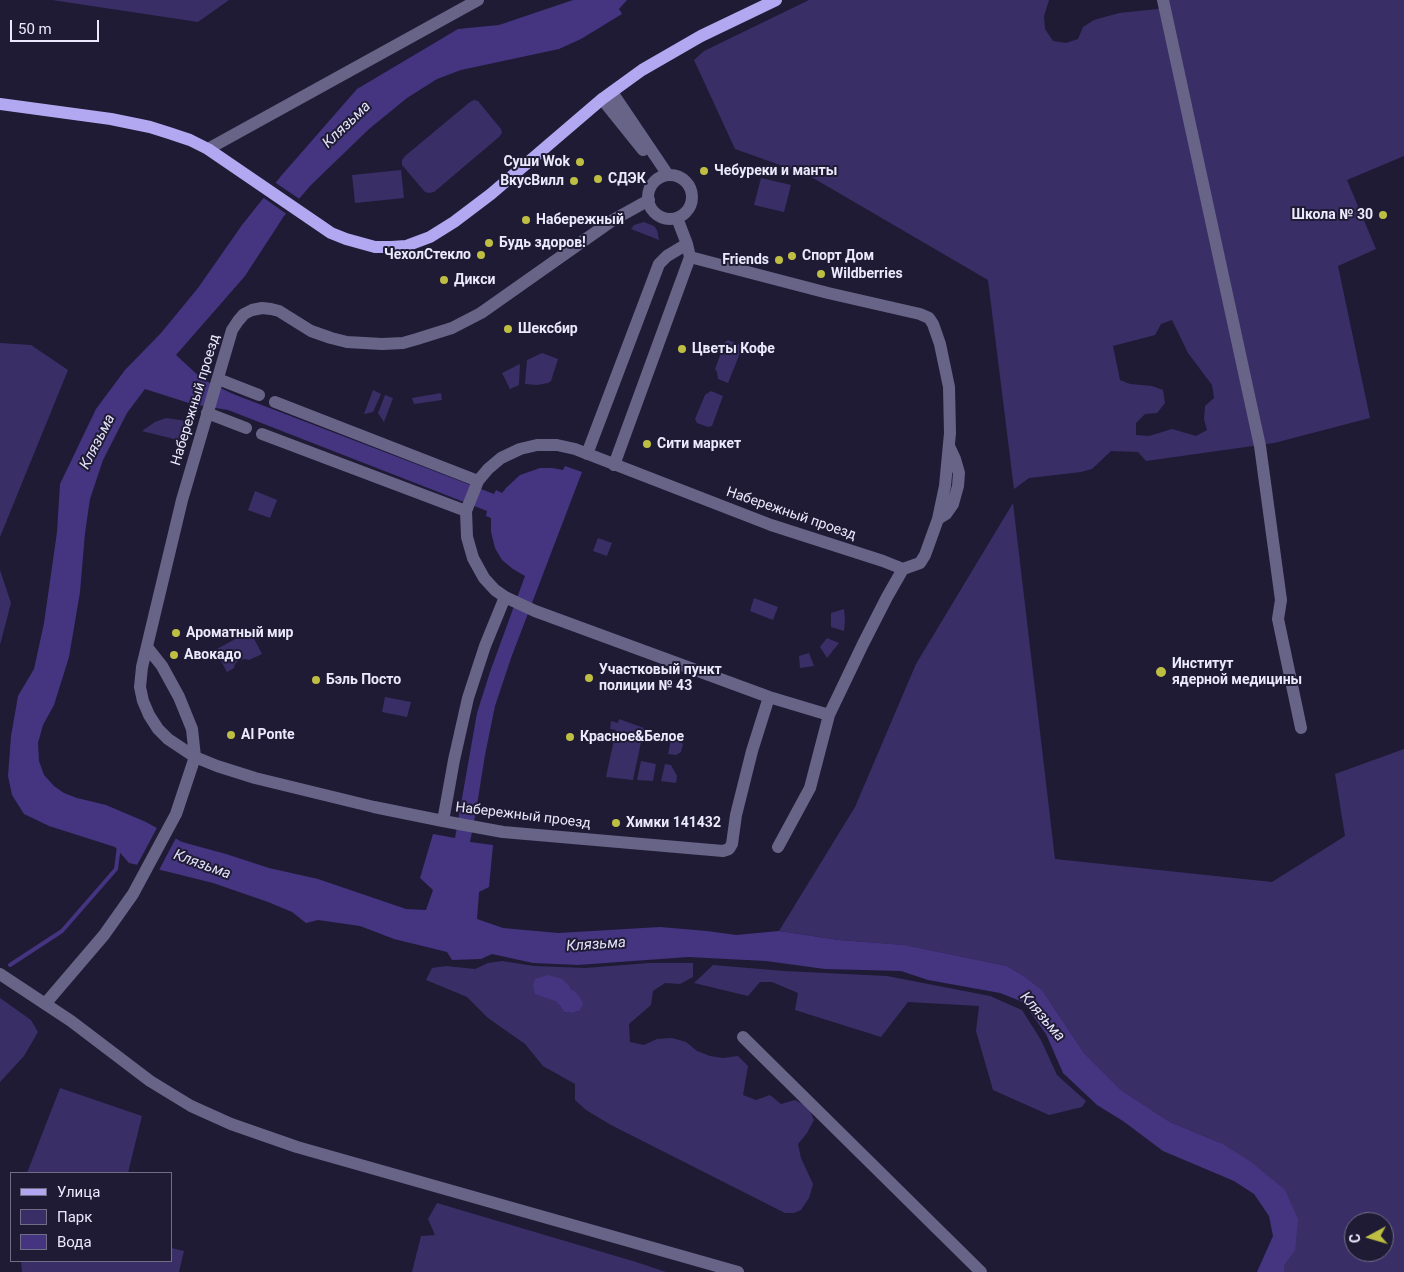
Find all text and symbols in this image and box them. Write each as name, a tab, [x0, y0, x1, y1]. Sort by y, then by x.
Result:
scale bar	[12, 10, 101, 42]
text: 50 m	[18, 20, 52, 38]
water label: Клязьма	[319, 98, 375, 152]
place label: Суши Wok	[503, 154, 570, 170]
marker: Суши Wok	[574, 156, 586, 168]
place label: Чебуреки и манты	[714, 163, 837, 179]
marker: Чебуреки и манты	[698, 165, 710, 177]
place label: СДЭК	[608, 171, 646, 187]
place label: ВкусВилл	[500, 173, 564, 189]
marker: СДЭК	[592, 173, 604, 185]
marker: ВкусВилл	[568, 175, 580, 187]
place label: Школа № 30	[1292, 207, 1373, 223]
marker: Школа № 30	[1377, 209, 1389, 221]
place label: Набережный	[536, 212, 624, 228]
marker: Набережный	[520, 214, 532, 226]
place label: Будь здоров!	[499, 235, 586, 251]
marker: Будь здоров!	[483, 237, 495, 249]
place label: ЧехолСтекло	[384, 247, 471, 263]
place label: Спорт Дом	[802, 248, 874, 264]
marker: ЧехолСтекло	[475, 249, 487, 261]
marker: Спорт Дом	[786, 250, 798, 262]
place label: Friends	[722, 252, 769, 268]
marker: Friends	[773, 254, 785, 266]
place label: Wildberries	[831, 266, 903, 282]
marker: Wildberries	[815, 268, 827, 280]
place label: Дикси	[454, 272, 495, 288]
marker: Дикси	[438, 274, 450, 286]
place label: Шексбир	[518, 321, 578, 337]
marker: Шексбир	[502, 323, 514, 335]
street label: Набережный проезд	[168, 332, 224, 468]
place label: Цветы Кофе	[692, 341, 775, 357]
marker: Цветы Кофе	[676, 343, 688, 355]
water label: Клязьма	[76, 411, 120, 473]
place label: Сити маркет	[657, 436, 741, 452]
marker: Сити маркет	[641, 438, 653, 450]
street label: Набережный проезд	[724, 484, 858, 544]
place label: Ароматный мир	[186, 625, 293, 641]
marker: Ароматный мир	[170, 627, 182, 639]
place label: Авокадо	[184, 647, 241, 663]
marker: Авокадо	[168, 649, 180, 661]
place label: Институт ядерной медицины	[1172, 656, 1302, 689]
place label: Участковый пункт полиции № 43	[599, 662, 722, 694]
marker: Институт ядерной медицины	[1154, 665, 1168, 679]
place label: Бэль Посто	[326, 672, 401, 688]
marker: Участковый пункт полиции № 43	[583, 672, 595, 684]
marker: Бэль Посто	[310, 674, 322, 686]
place label: Al Ponte	[241, 727, 295, 743]
marker: Al Ponte	[225, 729, 237, 741]
place label: Красное&Белое	[580, 729, 684, 745]
marker: Красное&Белое	[564, 731, 576, 743]
street label: Набережный проезд	[454, 799, 592, 833]
place label: Химки 141432	[626, 815, 721, 831]
marker: Химки 141432	[610, 817, 622, 829]
water label: Клязьма	[171, 846, 233, 884]
water label: Клязьма	[566, 934, 626, 956]
water label: Клязьма	[1016, 989, 1068, 1045]
legend	[10, 1172, 172, 1262]
text: Улица	[57, 1183, 100, 1201]
text: Парк	[57, 1208, 92, 1226]
north arrow	[1344, 1212, 1394, 1262]
text: Вода	[57, 1233, 92, 1251]
text: С	[1347, 1233, 1364, 1244]

